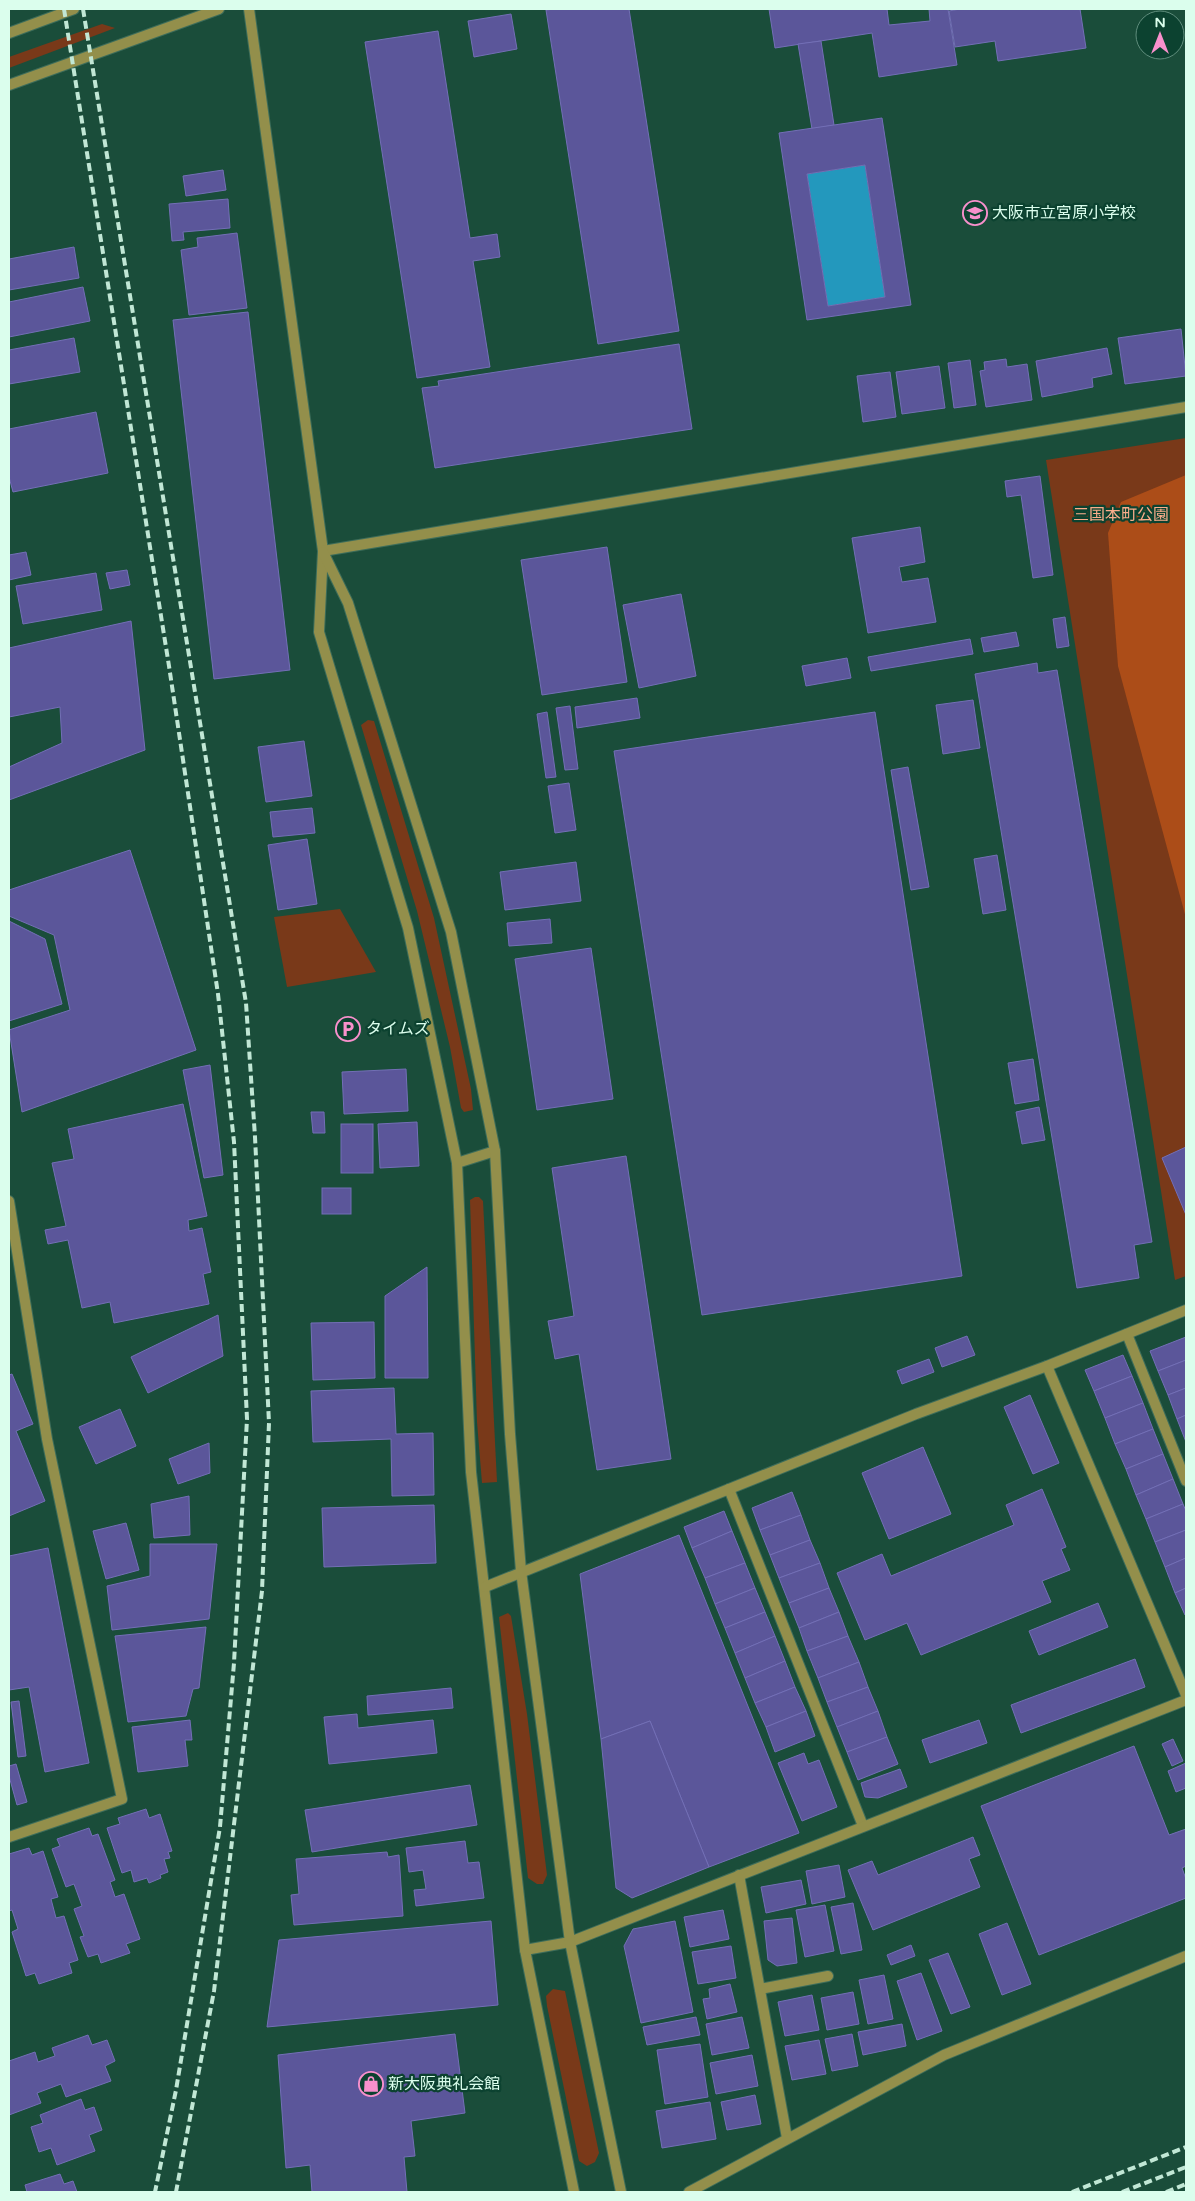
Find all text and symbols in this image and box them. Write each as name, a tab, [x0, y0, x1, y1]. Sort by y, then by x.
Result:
north arrow	[1135, 10, 1185, 60]
text: N	[1154, 14, 1166, 31]
school or university icon: 大阪市立宮原小学校	[962, 200, 988, 226]
place label: 大阪市立宮原小学校	[992, 203, 1136, 223]
park label: 三国本町公園	[1073, 505, 1169, 525]
parking icon: タイムズ	[335, 1016, 361, 1042]
place label: タイムズ	[366, 1019, 430, 1039]
shop icon: 新大阪典礼会館	[358, 2071, 384, 2097]
place label: 新大阪典礼会館	[388, 2074, 500, 2094]

